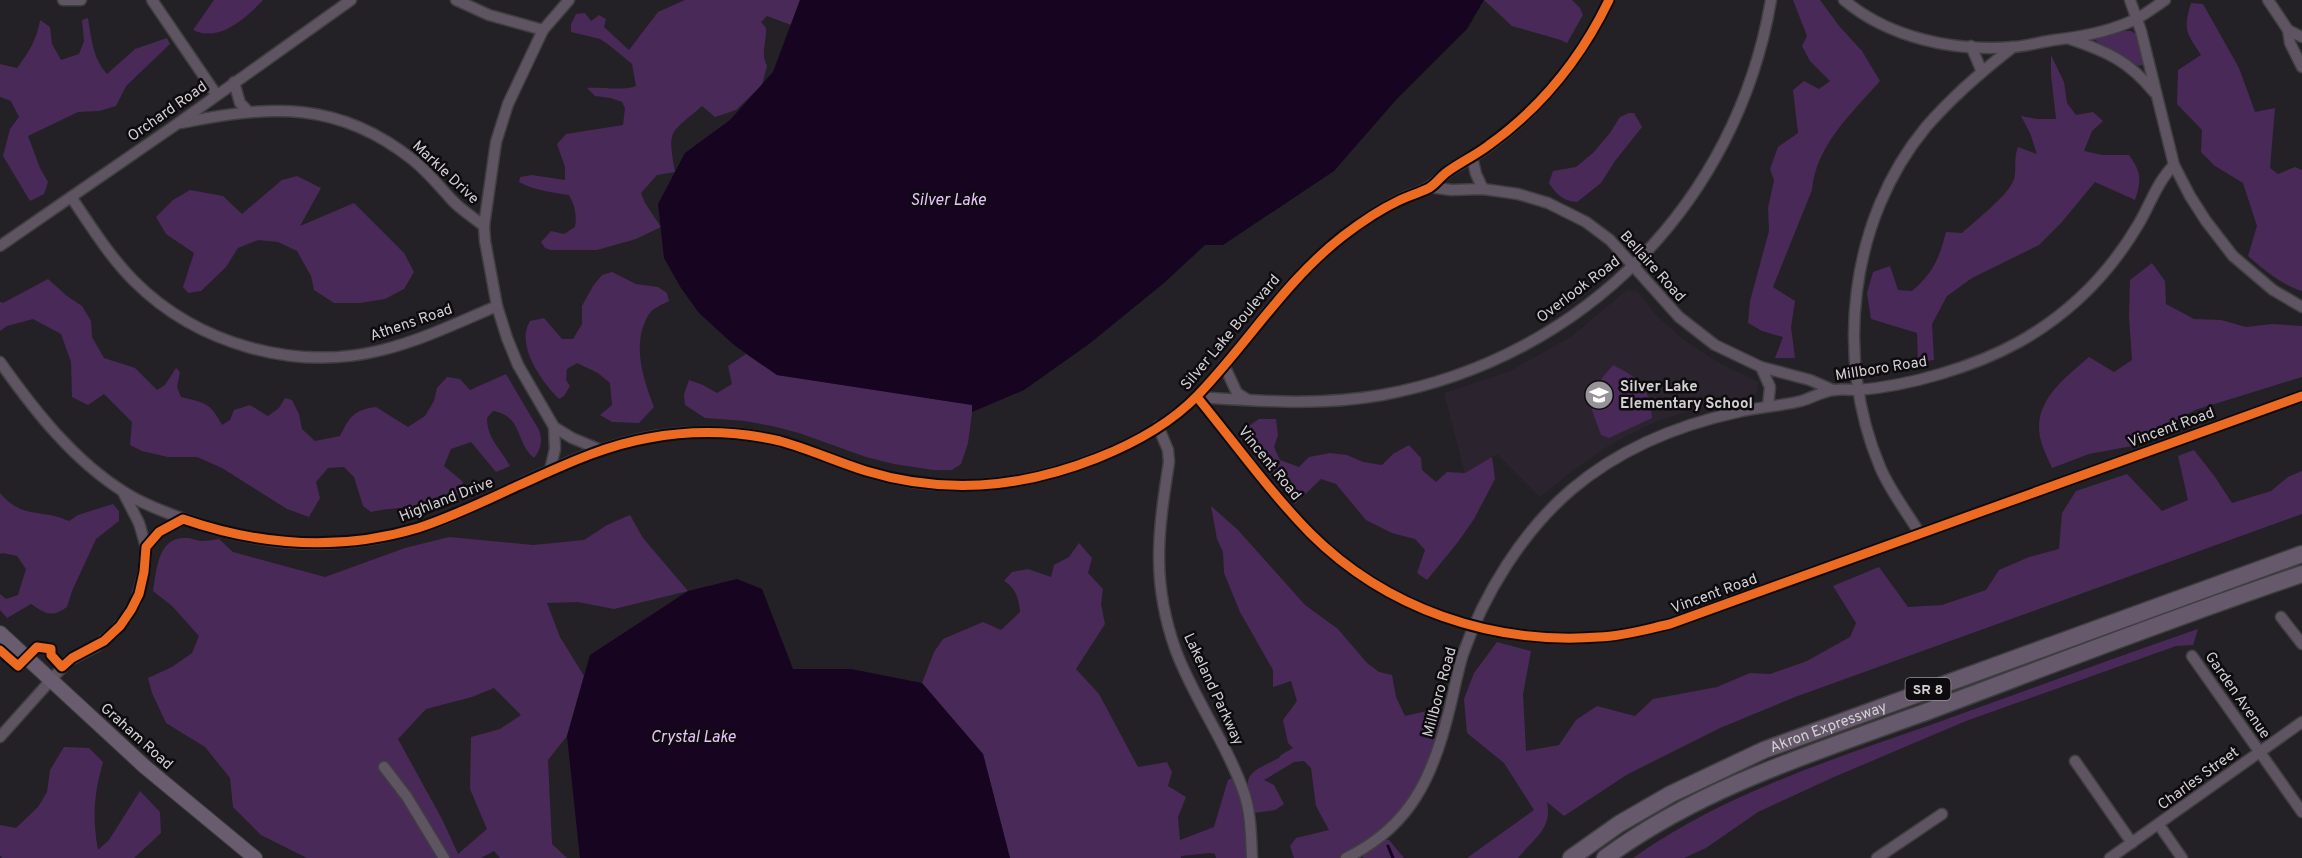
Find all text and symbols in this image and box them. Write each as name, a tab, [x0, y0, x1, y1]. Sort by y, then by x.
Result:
street label: Orchard Road	[124, 78, 211, 147]
street label: Markle Drive	[408, 137, 482, 209]
water label: Silver Lake	[910, 191, 987, 211]
street label: Bellaire Road	[1615, 227, 1689, 307]
street label: Overlook Road	[1533, 253, 1624, 328]
street label: Silver Lake Boulevard	[1177, 271, 1285, 395]
street label: Athens Road	[368, 300, 455, 346]
street label: Millboro Road	[1834, 353, 1929, 386]
place label: Silver Lake Elementary School	[1620, 378, 1753, 414]
school or university icon: Silver Lake Elementary School	[1583, 379, 1615, 411]
street label: Vincent Road	[2126, 404, 2217, 453]
street label: Vincent Road	[1233, 423, 1305, 505]
street label: Highland Drive	[397, 474, 496, 527]
street label: Vincent Road	[1669, 570, 1760, 619]
street label: Lakeland Parkway	[1178, 631, 1247, 749]
street label: Millboro Road	[1419, 645, 1462, 740]
street label: Garden Avenue	[2200, 649, 2274, 743]
road number: SR 8	[1906, 678, 1950, 700]
street label: Akron Expressway	[1768, 698, 1890, 758]
street label: Graham Road	[96, 700, 176, 775]
water label: Crystal Lake	[650, 728, 736, 748]
street label: Charles Street	[2155, 743, 2243, 815]

